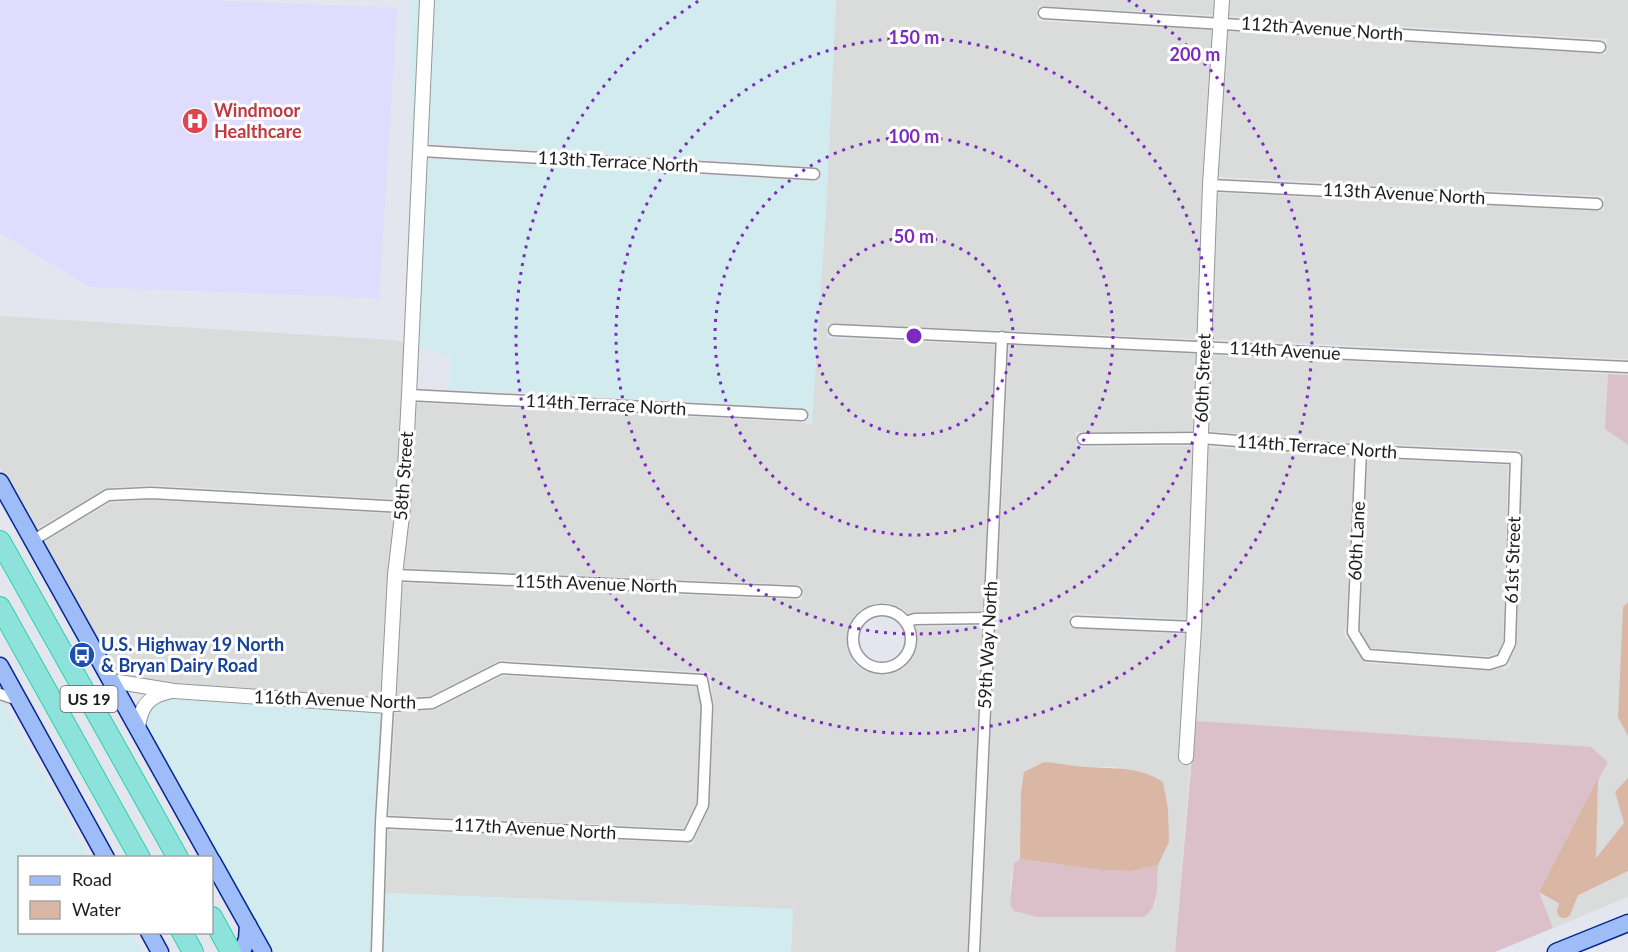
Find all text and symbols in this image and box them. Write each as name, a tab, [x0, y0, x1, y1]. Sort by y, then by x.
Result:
street label: 112th Avenue North	[1240, 11, 1404, 45]
text: 150 m	[889, 26, 939, 48]
text: 200 m	[1170, 43, 1220, 65]
place label: Windmoor Healthcare	[214, 99, 302, 142]
hospital icon: Windmoor Healthcare	[180, 106, 210, 136]
text: 100 m	[889, 125, 939, 147]
street label: 113th Terrace North	[537, 146, 699, 176]
street label: 113th Avenue North	[1322, 178, 1486, 208]
text: 50 m	[894, 225, 934, 247]
centre of rings	[904, 326, 924, 346]
street label: 60th Street	[1189, 332, 1215, 423]
street label: 114th Avenue	[1229, 336, 1341, 364]
street label: 114th Terrace North	[525, 389, 687, 419]
street label: 114th Terrace North	[1236, 429, 1398, 463]
street label: 58th Street	[389, 430, 417, 521]
street label: 60th Lane	[1343, 501, 1369, 581]
street label: 61st Street	[1499, 516, 1525, 604]
street label: 115th Avenue North	[514, 569, 678, 597]
street label: 59th Way North	[973, 580, 1001, 710]
place label: U.S. Highway 19 North & Bryan Dairy Road	[101, 633, 284, 676]
bus stop icon: U.S. Highway 19 North & Bryan Dairy Road	[67, 640, 97, 670]
street label: 116th Avenue North	[253, 685, 417, 713]
road number: US 19	[60, 686, 118, 712]
street label: 117th Avenue North	[453, 813, 617, 843]
legend	[18, 856, 213, 934]
text: Road	[72, 868, 112, 890]
text: Water	[72, 898, 121, 920]

